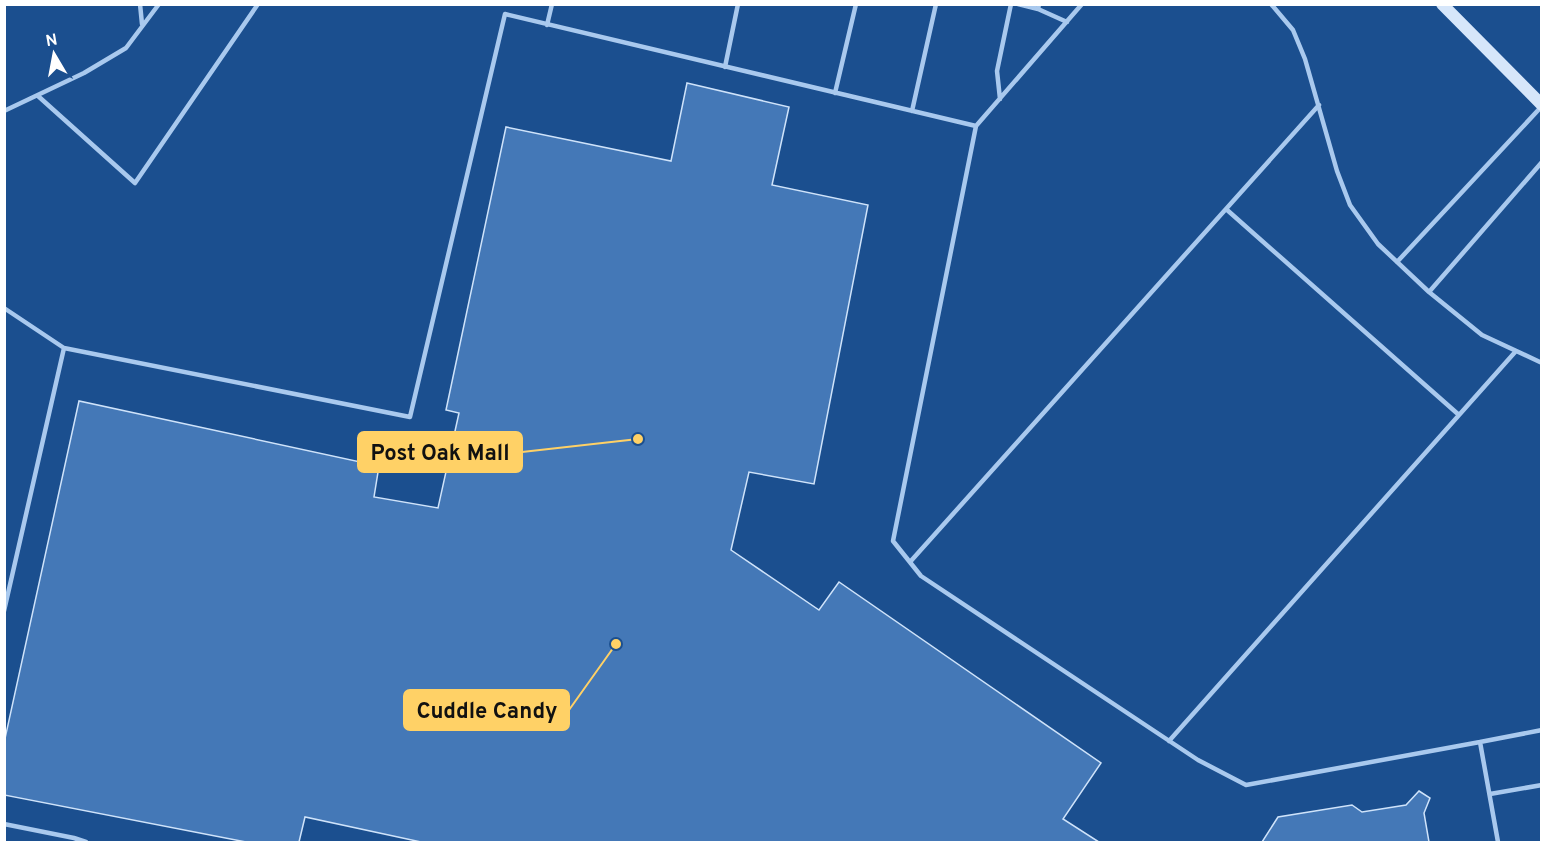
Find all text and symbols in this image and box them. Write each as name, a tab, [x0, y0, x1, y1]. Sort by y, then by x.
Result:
north arrow	[24, 24, 84, 84]
text: N	[44, 30, 59, 52]
callout: Post Oak Mall	[358, 432, 522, 472]
text: Post Oak Mall	[370, 441, 510, 468]
callout: Cuddle Candy	[404, 690, 569, 730]
text: Cuddle Candy	[416, 699, 558, 726]

